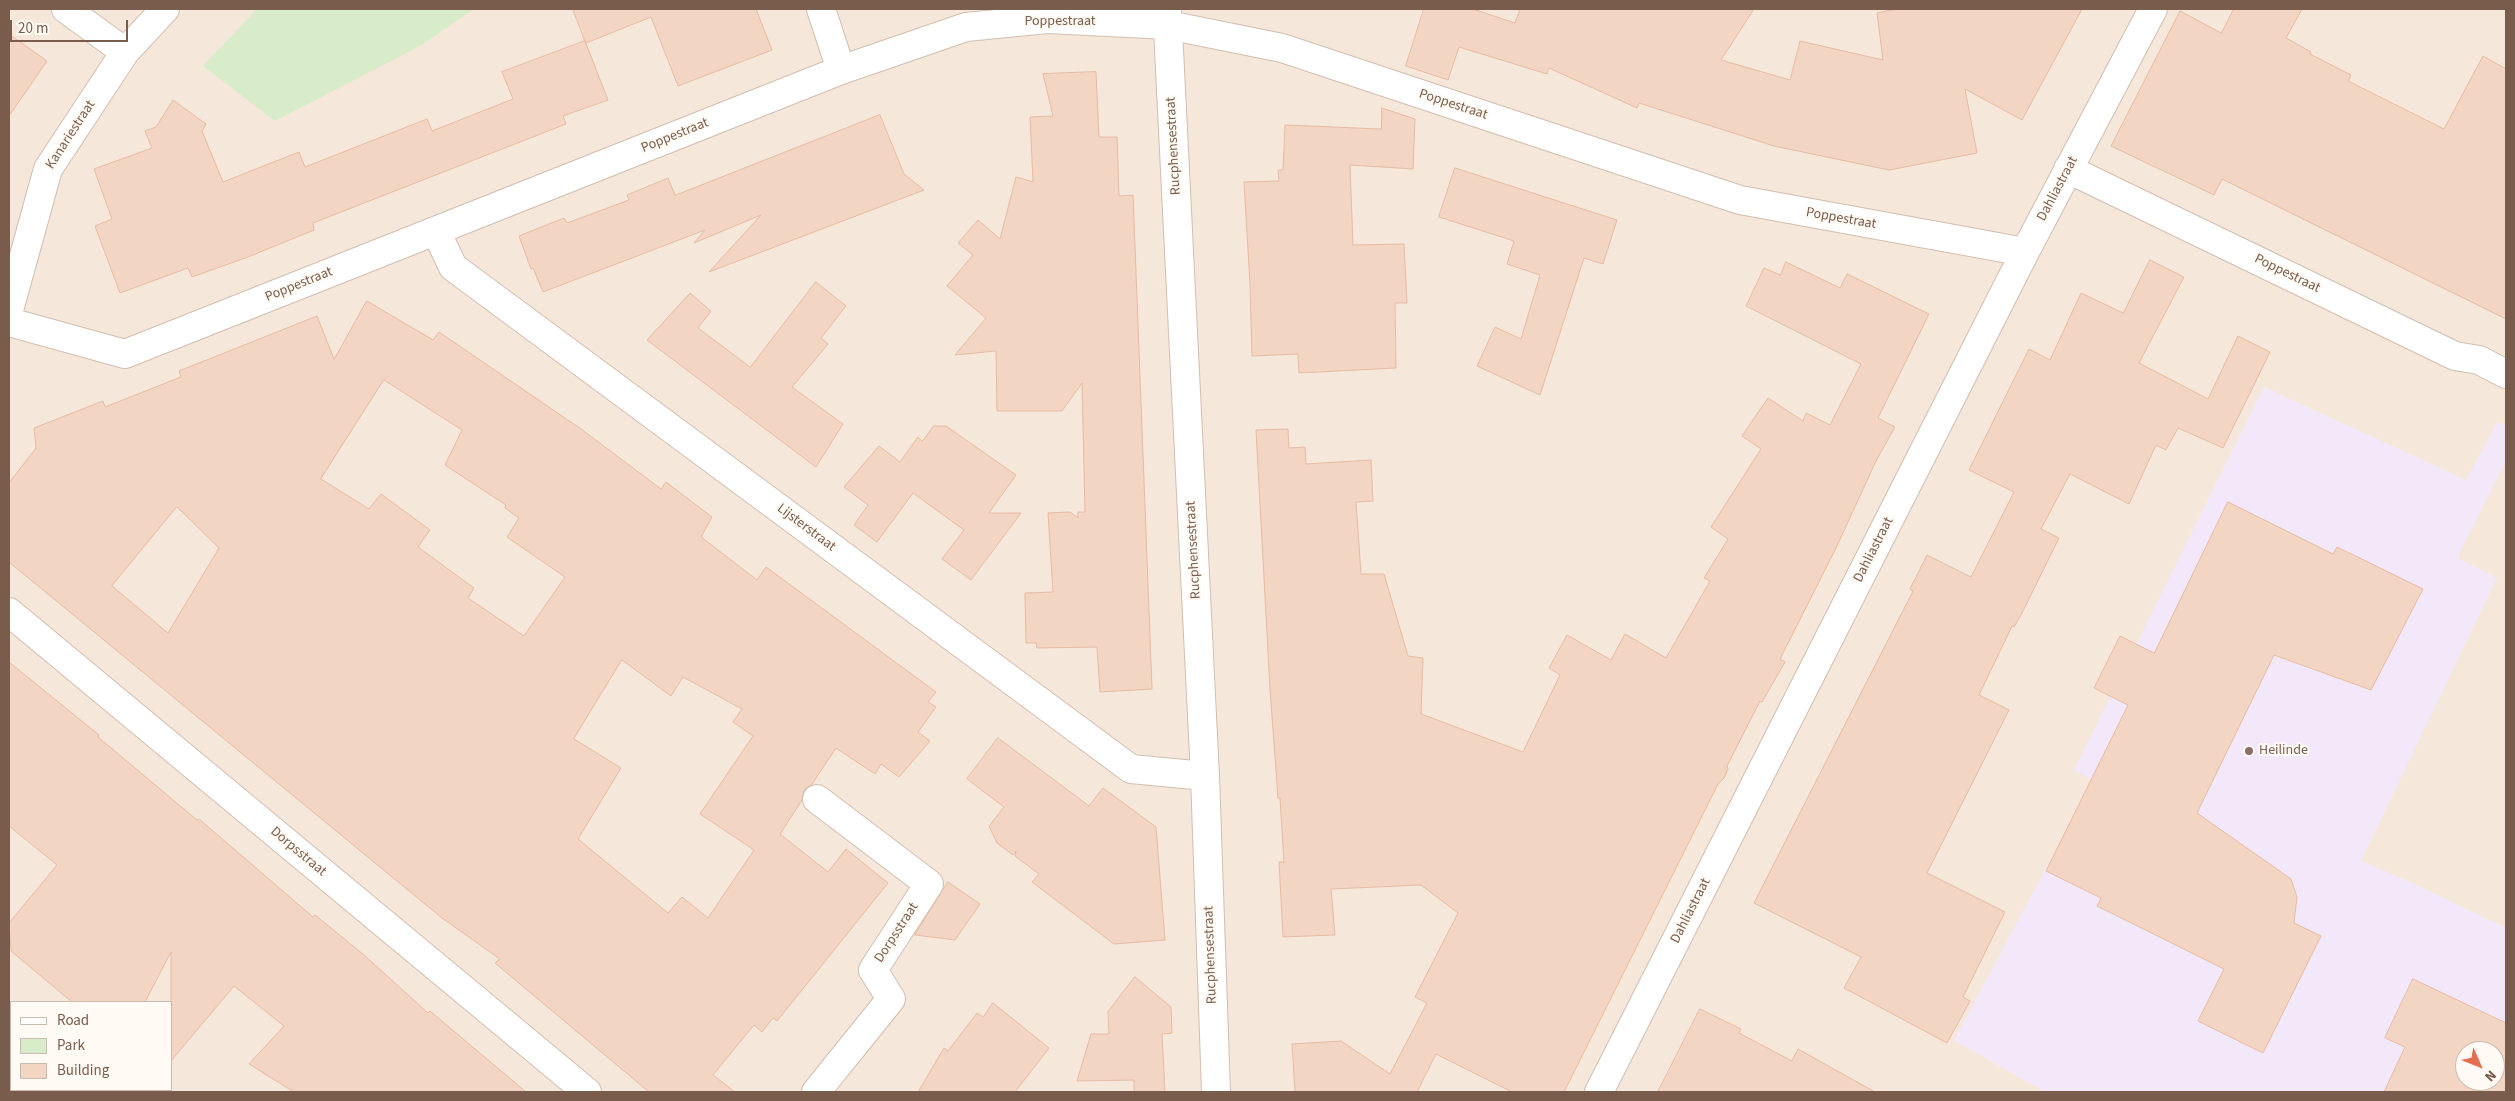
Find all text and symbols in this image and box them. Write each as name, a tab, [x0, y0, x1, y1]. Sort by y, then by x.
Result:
scale bar	[12, 10, 130, 42]
street label: Poppestraat	[1024, 14, 1096, 30]
text: 20 m	[18, 18, 48, 39]
street label: Poppestraat	[1417, 86, 1489, 124]
street label: Rucphensestraat	[1163, 96, 1185, 196]
street label: Kanariestraat	[43, 97, 99, 173]
street label: Poppestraat	[639, 115, 711, 157]
street label: Dahliastraat	[2034, 154, 2082, 224]
street label: Poppestraat	[1805, 205, 1877, 233]
street label: Poppestraat	[2251, 251, 2323, 297]
street label: Poppestraat	[263, 264, 335, 306]
street label: Rucphensestraat	[1183, 500, 1205, 600]
street label: Lijsterstraat	[773, 501, 839, 555]
street label: Dahliastraat	[1850, 515, 1898, 585]
place label: Heilinde	[2259, 743, 2308, 759]
marker: Heilinde	[2243, 745, 2255, 757]
street label: Dorpsstraat	[266, 824, 330, 880]
street label: Dahliastraat	[1667, 876, 1715, 946]
street label: Dorpsstraat	[871, 900, 923, 966]
street label: Rucphensestraat	[1201, 906, 1221, 1004]
legend	[10, 1001, 172, 1091]
text: Road	[57, 1010, 89, 1031]
text: Park	[57, 1035, 85, 1056]
north arrow	[2455, 1041, 2505, 1091]
text: Building	[57, 1060, 109, 1081]
text: N	[2480, 1065, 2500, 1086]

